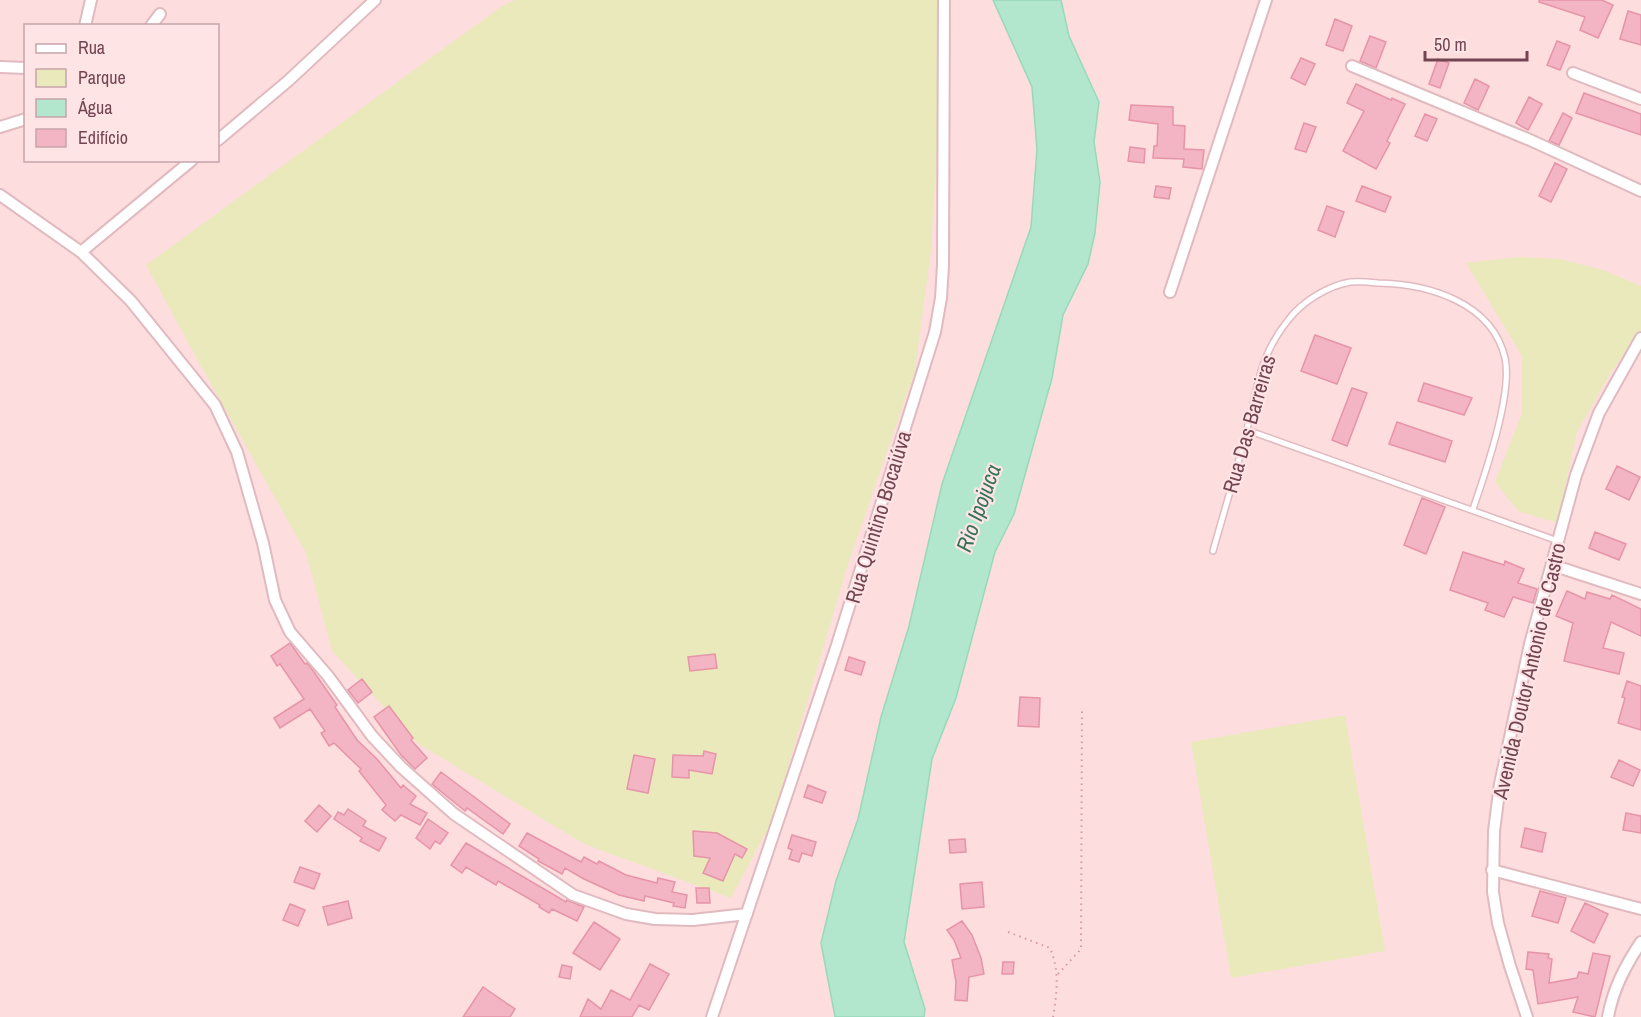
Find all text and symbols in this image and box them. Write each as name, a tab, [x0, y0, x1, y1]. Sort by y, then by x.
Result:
legend	[24, 24, 219, 162]
scale bar	[1425, 24, 1527, 62]
text: 50 m	[1434, 32, 1467, 57]
text: Rua	[78, 35, 105, 60]
text: Parque	[78, 65, 126, 90]
text: Água	[77, 95, 112, 120]
text: Edifício	[78, 125, 128, 150]
street label: Rua Das Barreiras	[1215, 351, 1283, 497]
street label: Rua Quintino Bocaiúva	[838, 427, 918, 607]
water label: Rio Ipojuca	[948, 460, 1008, 556]
street label: Avenida Doutor Antonio de Castro	[1485, 540, 1573, 803]

